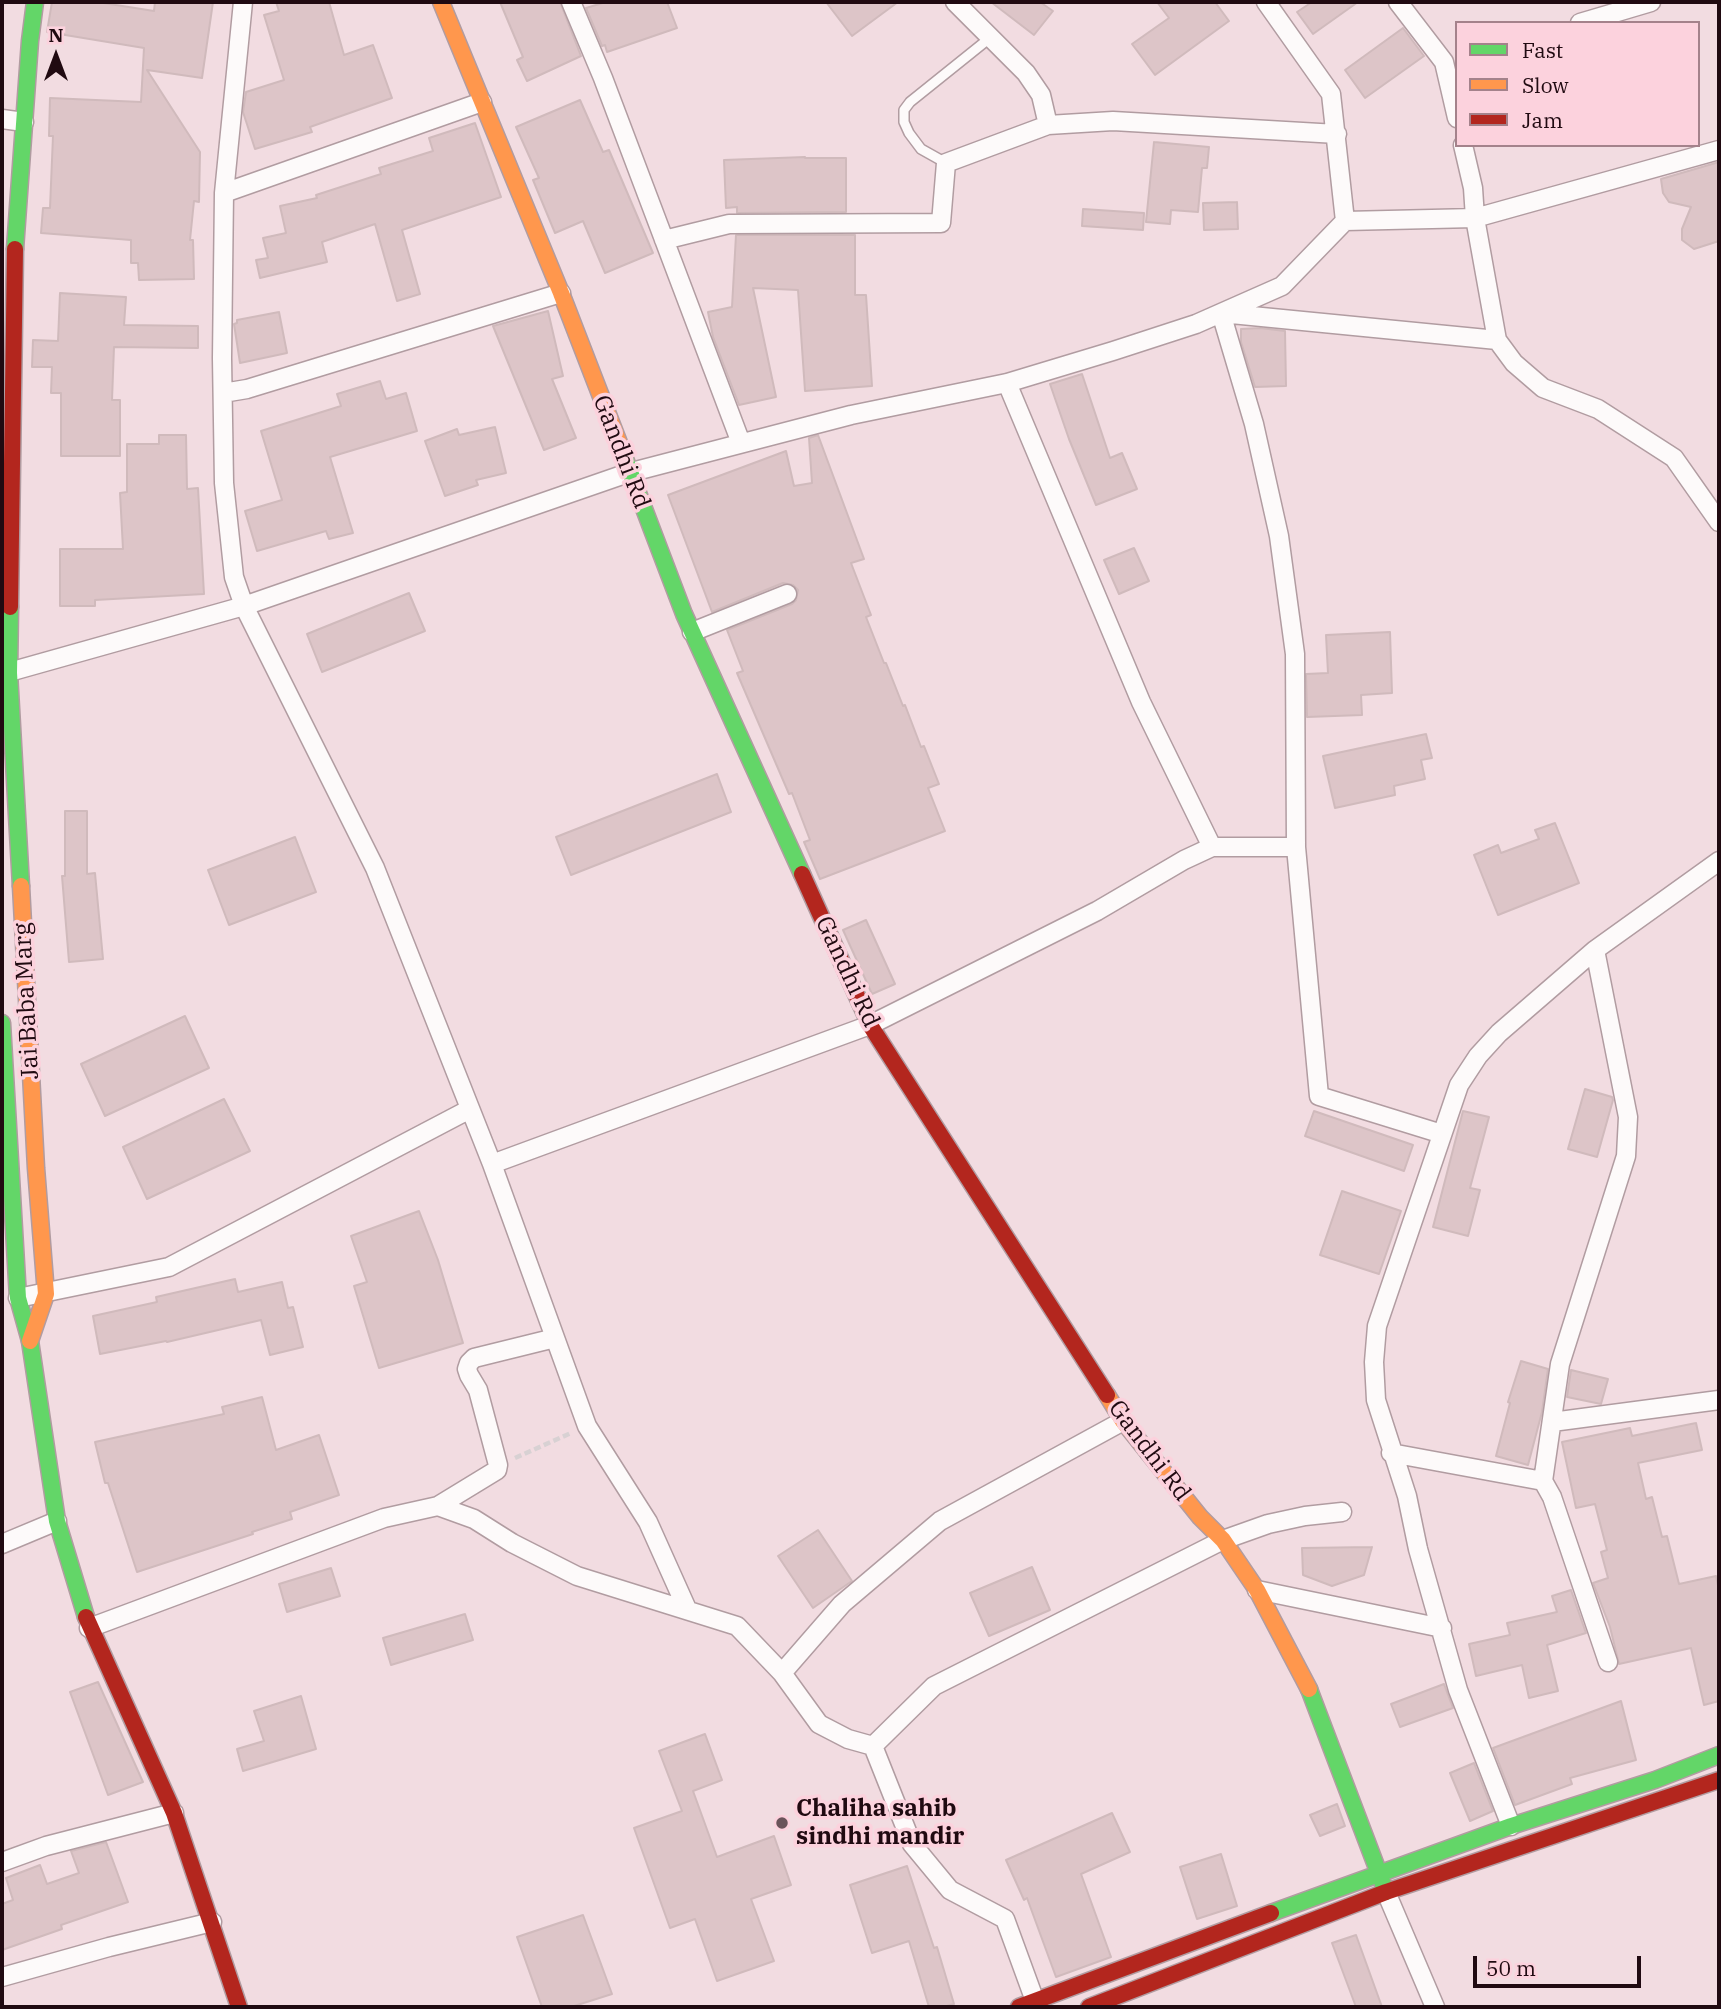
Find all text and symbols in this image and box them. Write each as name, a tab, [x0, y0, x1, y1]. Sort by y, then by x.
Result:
north arrow	[21, 21, 91, 91]
legend	[1455, 21, 1700, 147]
text: N	[48, 23, 64, 47]
text: Fast	[1522, 36, 1563, 64]
text: Slow	[1522, 71, 1569, 99]
text: Jam	[1522, 106, 1563, 134]
street label: Gandhi Rd	[586, 391, 656, 513]
street label: Gandhi Rd	[809, 912, 885, 1032]
street label: Jai Baba Marg	[9, 922, 45, 1080]
street label: Gandhi Rd	[1102, 1395, 1196, 1507]
place label: Chaliha sahib sindhi mandir	[796, 1795, 964, 1851]
marker: Chaliha sahib sindhi mandir	[774, 1815, 790, 1831]
scale bar	[1476, 1942, 1644, 1986]
text: 50 m	[1486, 1954, 1536, 1982]

